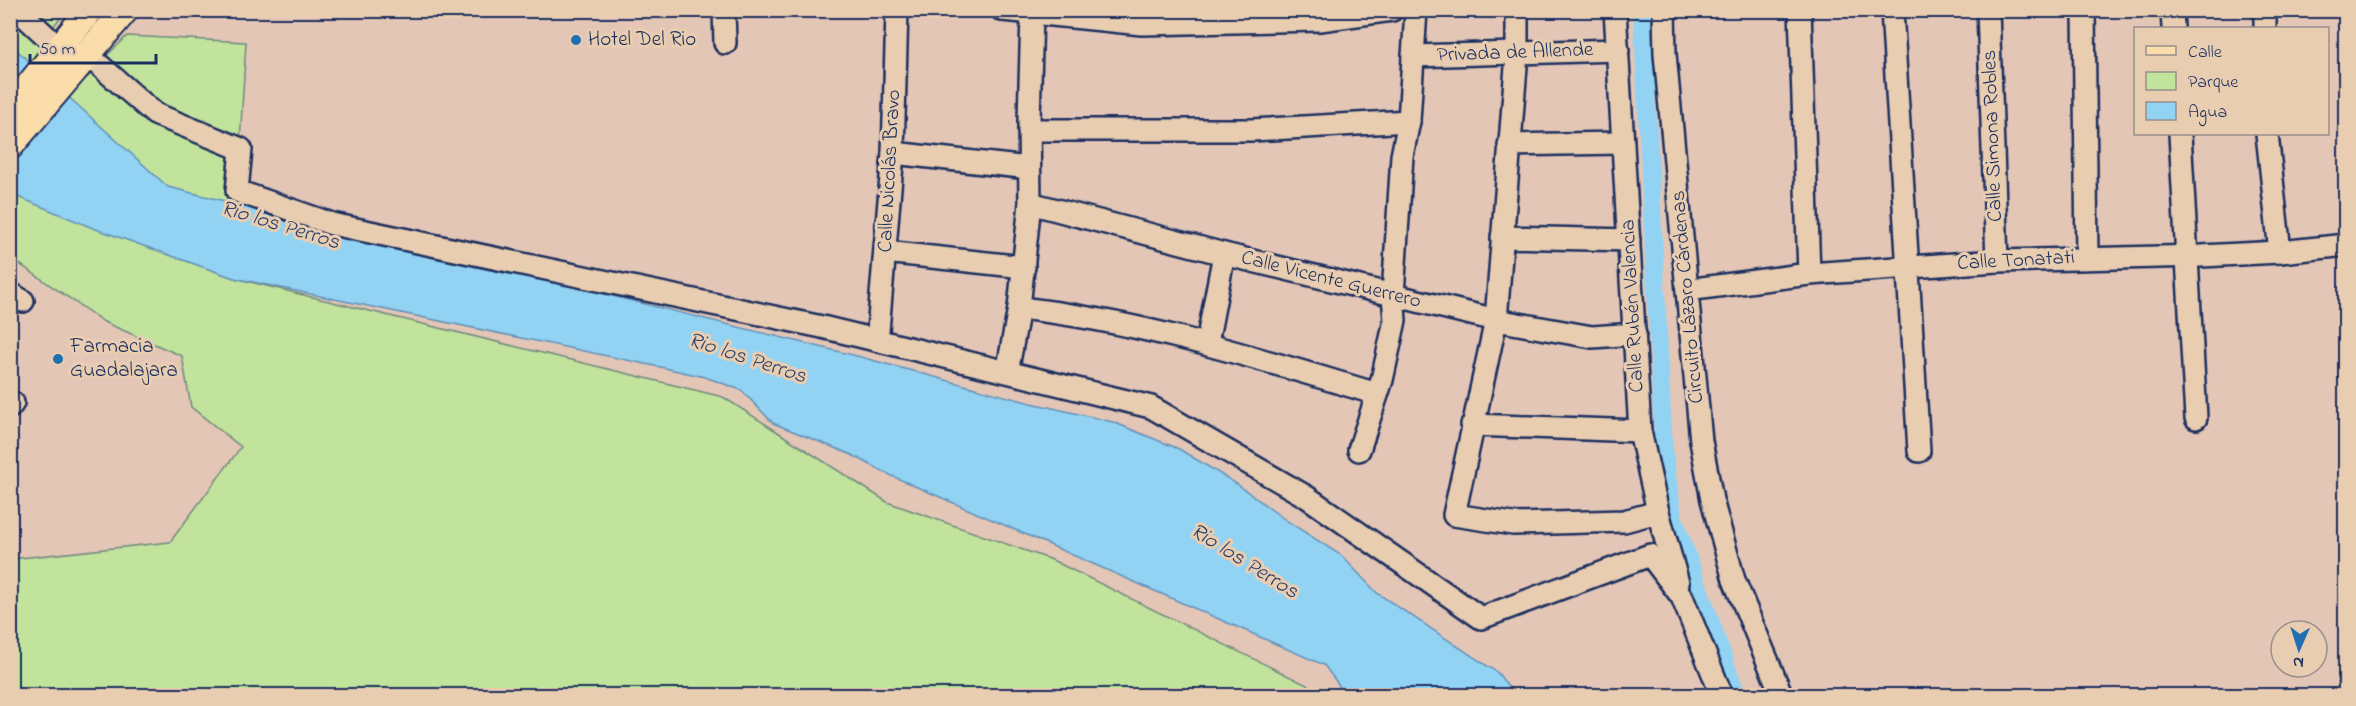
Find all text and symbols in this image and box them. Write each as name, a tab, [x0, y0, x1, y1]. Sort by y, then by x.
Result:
place label: Hotel Del Rio	[588, 25, 696, 55]
scale bar	[30, 27, 156, 65]
legend	[2134, 27, 2329, 135]
marker: Hotel Del Rio	[569, 33, 583, 47]
street label: Privada de Allende	[1436, 35, 1594, 71]
text: 50 m	[39, 37, 76, 63]
text: Calle	[2188, 40, 2223, 66]
street label: Calle Simona Robles	[1975, 50, 2011, 222]
text: Parque	[2188, 70, 2239, 96]
street label: Calle Nicolás Bravo	[871, 89, 909, 253]
text: Agua	[2188, 100, 2227, 127]
street label: Circuito Lázaro Cárdenas	[1664, 189, 1712, 405]
water label: Rio los Perros	[217, 193, 344, 259]
street label: Calle Rubén Valencia	[1613, 219, 1653, 393]
street label: Calle Vicente Guerrero	[1238, 243, 1424, 317]
street label: Calle Tonatati	[1956, 243, 2076, 279]
water label: Rio los Perros	[684, 325, 811, 393]
place label: Farmacia Guadalajara	[69, 332, 178, 386]
marker: Farmacia Guadalajara	[51, 352, 65, 366]
water label: Rio los Perros	[1184, 516, 1305, 608]
north arrow	[2269, 619, 2329, 679]
text: N	[2292, 650, 2304, 674]

